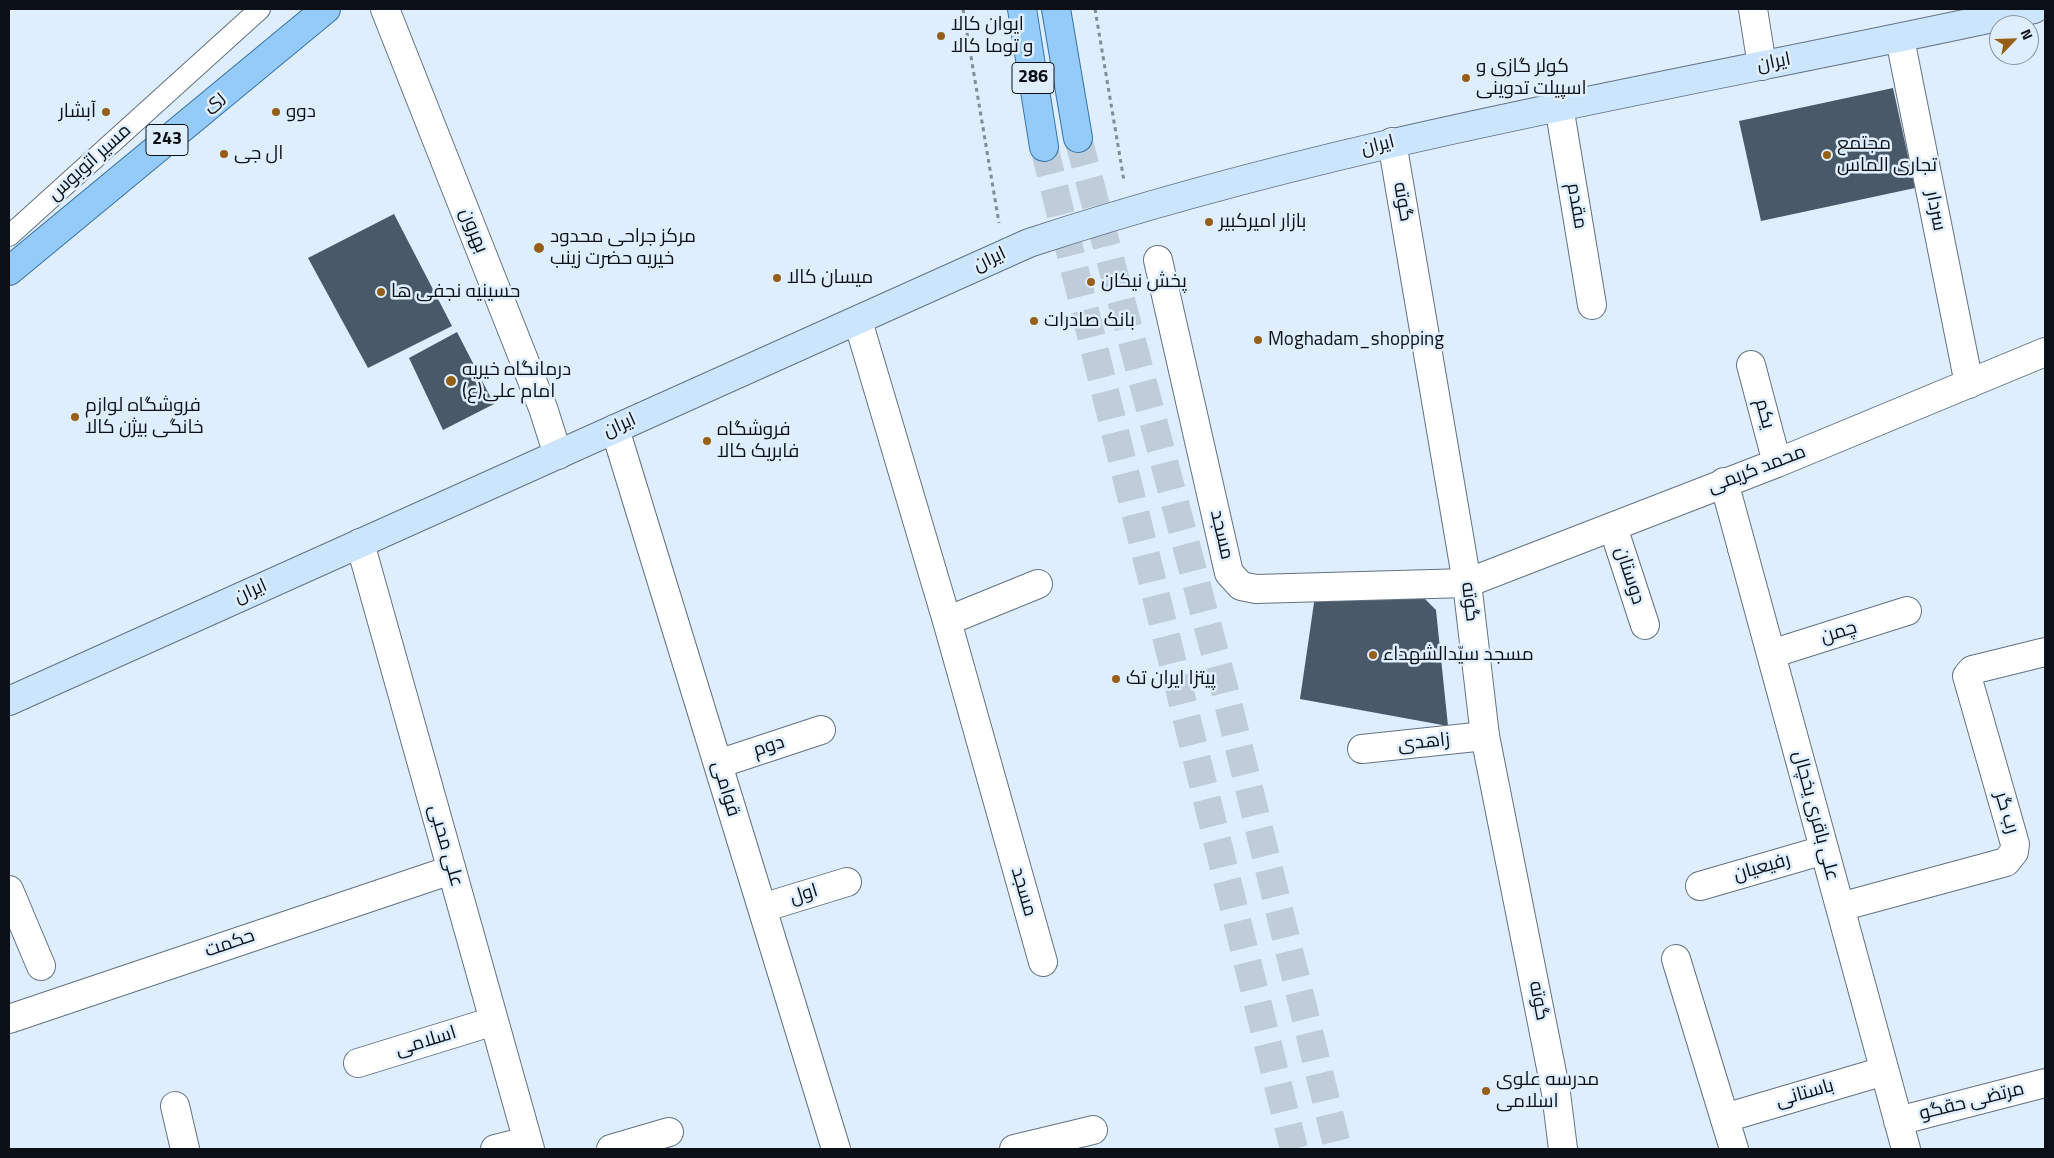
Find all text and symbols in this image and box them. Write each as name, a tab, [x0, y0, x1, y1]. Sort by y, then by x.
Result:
place label: ایوان کالا و توما کالا	[951, 14, 1033, 58]
north arrow	[1989, 15, 2039, 65]
text: N	[2016, 25, 2039, 43]
marker: ایوان کالا و توما کالا	[935, 30, 947, 42]
street label: ایران	[1755, 49, 1793, 77]
place label: کولر گازی و اسپیلت تدوینی	[1476, 56, 1587, 100]
road number: 286	[1012, 62, 1054, 94]
marker: کولر گازی و اسپیلت تدوینی	[1460, 72, 1472, 84]
street label: ری	[198, 86, 230, 118]
place label: آبشار	[59, 101, 96, 123]
place label: دوو	[286, 101, 316, 123]
marker: آبشار	[100, 106, 112, 118]
marker: دوو	[270, 106, 282, 118]
street label: مسیر اتوبوس	[44, 120, 136, 206]
road number: 243	[146, 124, 188, 156]
street label: ایران	[1359, 131, 1397, 161]
place label: مجتمع تجاری الماس	[1837, 133, 1937, 177]
place label: ال جی	[234, 143, 283, 165]
marker: ال جی	[218, 148, 230, 160]
marker: مجتمع تجاری الماس	[1821, 149, 1833, 161]
street label: گوته	[1387, 180, 1417, 224]
street label: مقدم	[1561, 181, 1591, 231]
street label: سردار	[1920, 189, 1950, 233]
street label: بهرون	[454, 205, 492, 257]
place label: بازار امیرکبیر	[1219, 211, 1306, 233]
marker: بازار امیرکبیر	[1203, 216, 1215, 228]
place label: مرکز جراحی محدود خیریه حضرت زینب	[550, 226, 696, 270]
marker: مرکز جراحی محدود خیریه حضرت زینب	[532, 241, 546, 255]
street label: ایران	[970, 243, 1010, 277]
place label: میسان کالا	[787, 267, 873, 289]
place label: پخش نیکان	[1101, 271, 1187, 293]
marker: میسان کالا	[771, 272, 783, 284]
marker: پخش نیکان	[1085, 276, 1097, 288]
place label: حسینیه نجفی ها	[391, 281, 520, 303]
marker: حسینیه نجفی ها	[375, 286, 387, 298]
place label: بانک صادرات	[1044, 310, 1135, 332]
marker: بانک صادرات	[1028, 315, 1040, 327]
place label: Moghadam_shopping	[1268, 329, 1444, 351]
marker: Moghadam_shopping	[1252, 334, 1264, 346]
place label: درمانگاه خیریه امام علی(ع)	[462, 359, 571, 403]
marker: درمانگاه خیریه امام علی(ع)	[444, 374, 458, 388]
place label: فروشگاه لوازم خانگی بیژن کالا	[85, 395, 204, 439]
street label: یکم	[1749, 397, 1779, 431]
street label: ایران	[600, 409, 640, 443]
marker: فروشگاه لوازم خانگی بیژن کالا	[69, 411, 81, 423]
place label: فروشگاه فابریک کالا	[717, 419, 799, 463]
marker: فروشگاه فابریک کالا	[701, 435, 713, 447]
street label: محمد کریمی	[1705, 441, 1809, 499]
street label: مسجد	[1204, 508, 1238, 562]
street label: دوستان	[1609, 544, 1649, 608]
street label: ایران	[231, 575, 271, 609]
street label: گوته	[1455, 581, 1483, 623]
street label: چمن	[1818, 617, 1860, 649]
place label: مسجد سیّدالشهداء	[1383, 644, 1534, 666]
marker: مسجد سیّدالشهداء	[1367, 649, 1379, 661]
place label: پیتزا ایران تک	[1126, 668, 1216, 690]
marker: پیتزا ایران تک	[1110, 673, 1122, 685]
street label: زاهدی	[1397, 729, 1451, 757]
street label: دوم	[751, 731, 787, 763]
street label: علی باقری یخچال	[1787, 749, 1843, 883]
street label: قوامی	[706, 759, 744, 819]
street label: رب گر	[1989, 789, 2023, 837]
street label: علی محبی	[422, 802, 468, 890]
street label: رفیعیان	[1731, 849, 1793, 887]
street label: مسجد	[1005, 865, 1041, 919]
street label: اول	[787, 880, 821, 910]
street label: حکمت	[202, 925, 258, 963]
street label: گوته	[1523, 979, 1553, 1023]
street label: اسلامی	[393, 1022, 459, 1062]
place label: مدرسه علوی اسلامی	[1496, 1069, 1599, 1113]
street label: باستانی	[1773, 1075, 1837, 1113]
street label: مرتضی حقگو	[1917, 1078, 2027, 1126]
marker: مدرسه علوی اسلامی	[1480, 1085, 1492, 1097]

